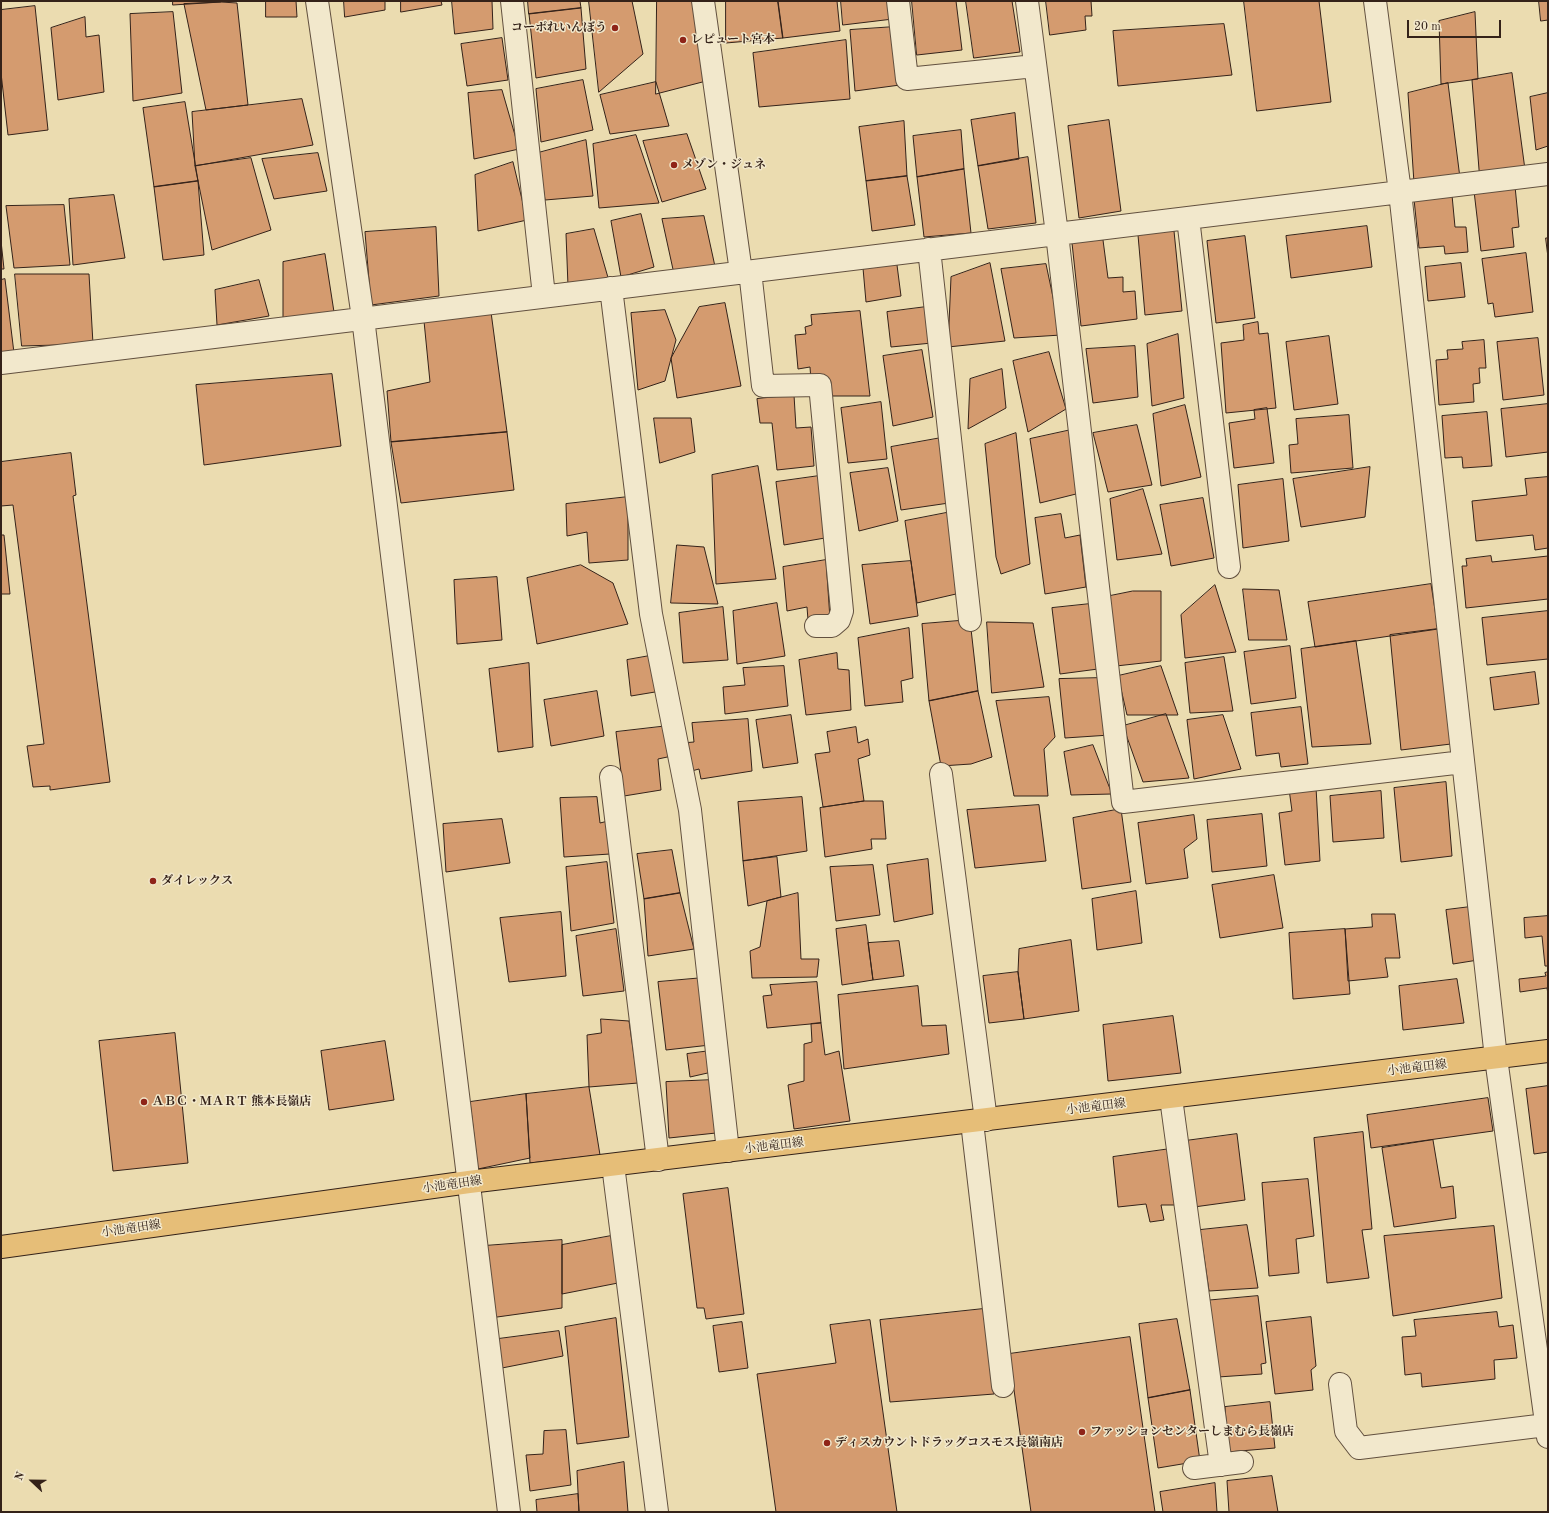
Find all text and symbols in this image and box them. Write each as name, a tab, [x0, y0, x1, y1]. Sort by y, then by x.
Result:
scale bar	[1409, 12, 1503, 38]
place label: コーポれいんぼう	[511, 21, 607, 35]
text: 20 m	[1414, 21, 1441, 33]
marker: コーポれいんぼう	[610, 23, 620, 33]
place label: レピュート宮本	[691, 33, 775, 47]
marker: レピュート宮本	[678, 35, 688, 45]
place label: メゾン・ジュネ	[682, 158, 766, 172]
marker: メゾン・ジュネ	[669, 160, 679, 170]
place label: ダイレックス	[161, 874, 233, 888]
marker: ダイレックス	[148, 876, 158, 886]
street label: 小池竜田線	[1386, 1057, 1448, 1079]
place label: ＡＢＣ・ＭＡＲＴ 熊本長嶺店	[152, 1095, 311, 1109]
street label: 小池竜田線	[1065, 1096, 1127, 1118]
marker: ＡＢＣ・ＭＡＲＴ 熊本長嶺店	[139, 1097, 149, 1107]
street label: 小池竜田線	[743, 1135, 805, 1157]
street label: 小池竜田線	[421, 1174, 483, 1196]
street label: 小池竜田線	[100, 1218, 162, 1240]
place label: ファッションセンターしまむら長嶺店	[1090, 1425, 1294, 1439]
marker: ファッションセンターしまむら長嶺店	[1077, 1427, 1087, 1437]
place label: ディスカウントドラッグコスモス長嶺南店	[835, 1436, 1063, 1450]
marker: ディスカウントドラッグコスモス長嶺南店	[822, 1438, 832, 1448]
north arrow	[12, 1461, 52, 1501]
text: N	[14, 1470, 27, 1482]

